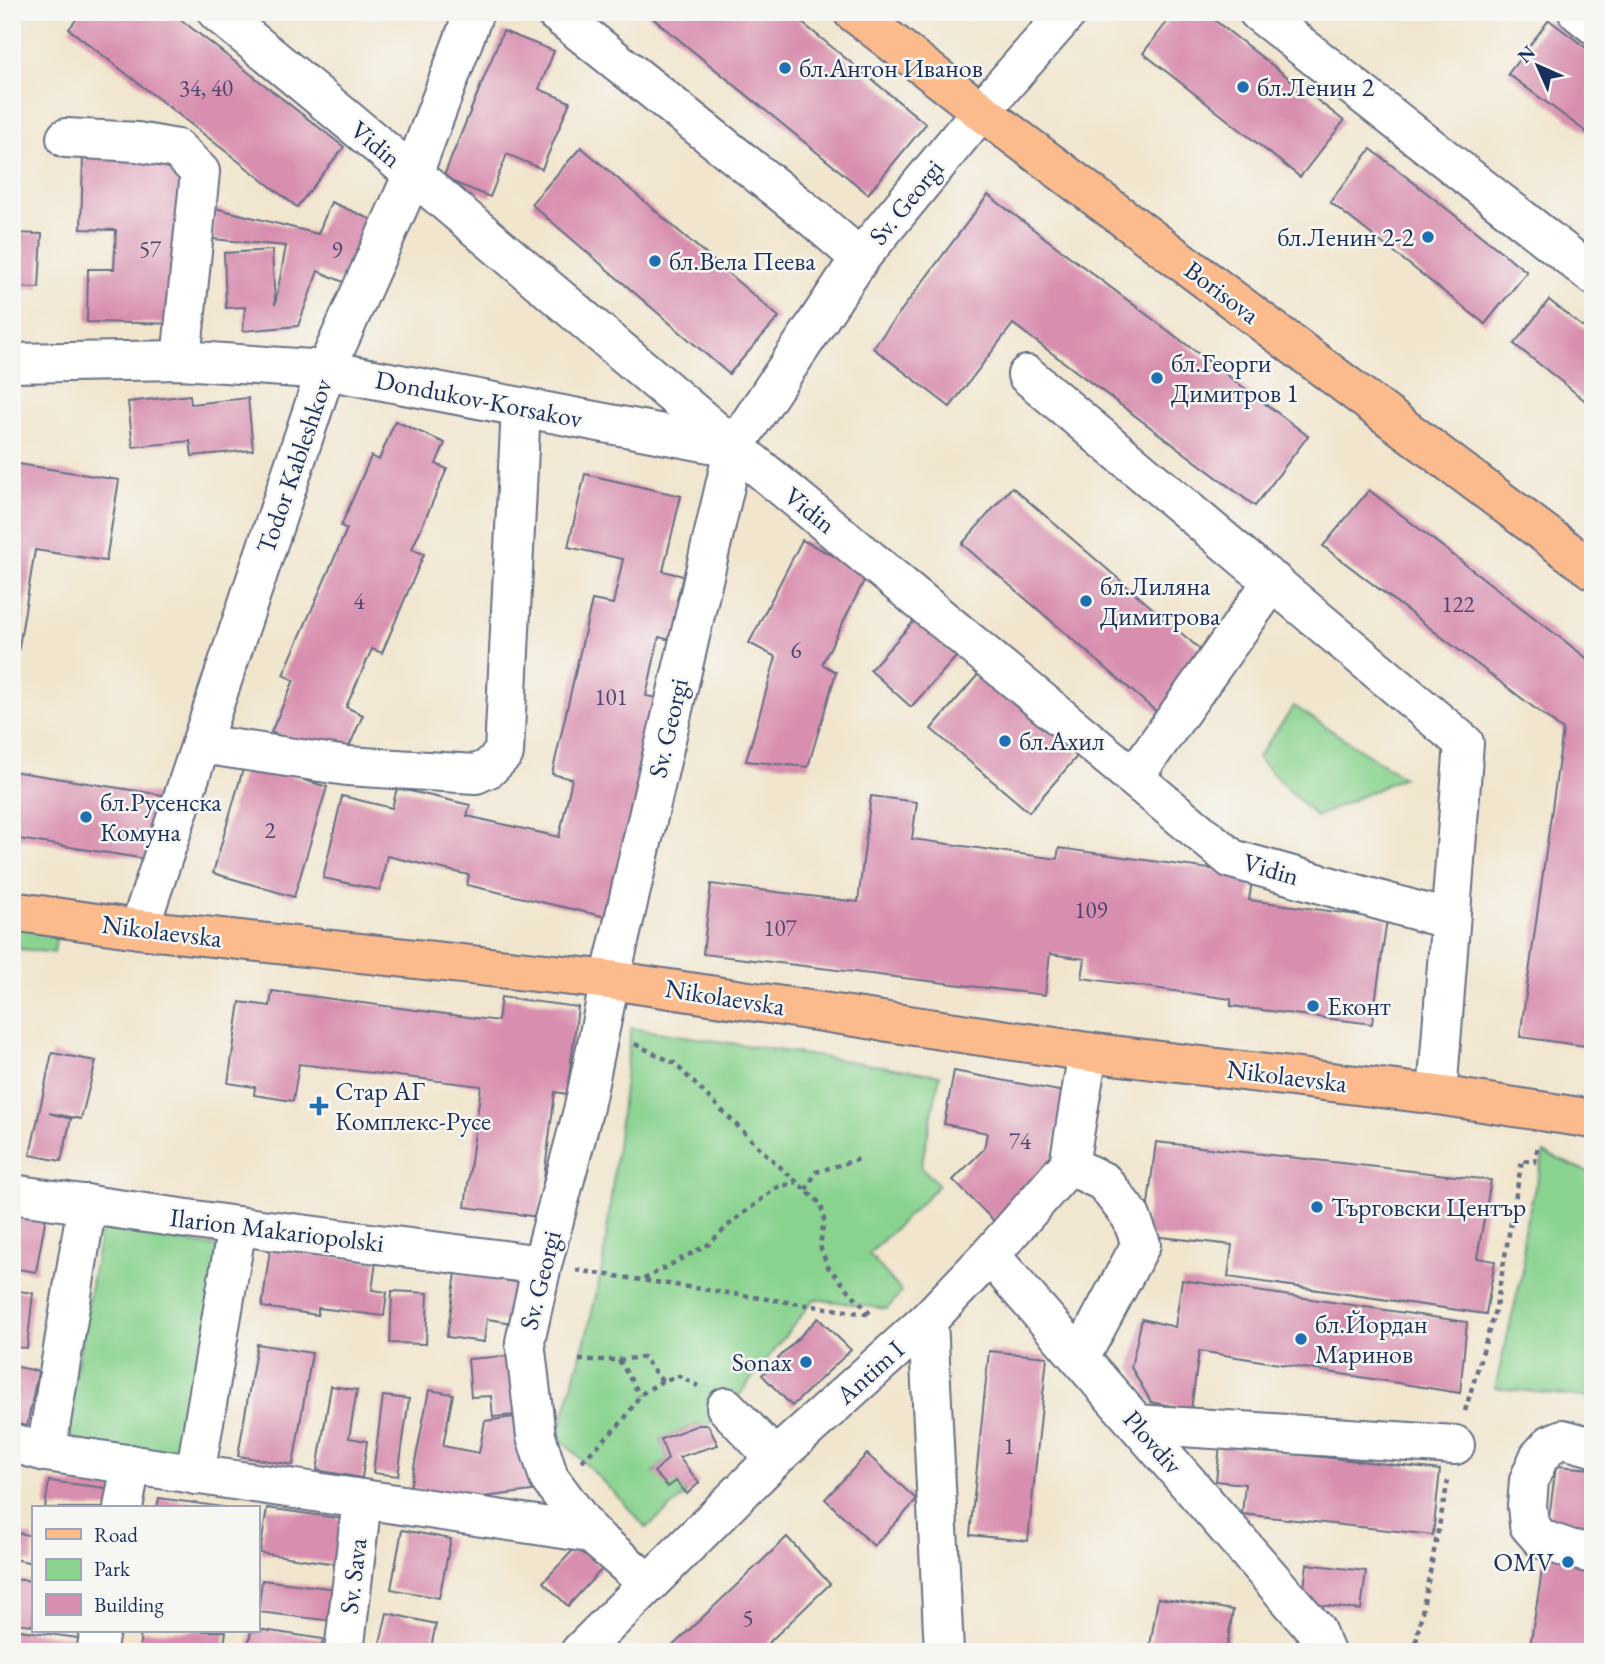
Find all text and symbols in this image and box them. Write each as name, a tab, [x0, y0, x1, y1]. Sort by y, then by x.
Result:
north arrow	[1504, 32, 1574, 102]
text: N	[1512, 40, 1541, 69]
place label: бл.Антон Иванов	[799, 51, 983, 85]
marker: бл.Антон Иванов	[777, 60, 793, 76]
place label: бл.Ленин 2	[1257, 70, 1375, 104]
house number: 34, 40	[179, 73, 233, 103]
marker: бл.Ленин 2	[1235, 79, 1251, 95]
street label: Vidin	[343, 113, 409, 175]
street label: Sv. Georgi	[861, 152, 951, 252]
place label: бл.Ленин 2-2	[1277, 220, 1415, 254]
marker: бл.Ленин 2-2	[1420, 229, 1436, 245]
house number: 57	[139, 234, 162, 264]
house number: 9	[331, 235, 343, 265]
place label: бл.Вела Пеева	[669, 244, 816, 278]
marker: бл.Вела Пеева	[647, 253, 663, 269]
street label: Borisova	[1178, 253, 1267, 332]
place label: бл.Георги Димитров 1	[1171, 346, 1299, 410]
street label: Dondukov-Korsakov	[373, 362, 586, 436]
marker: бл.Георги Димитров 1	[1149, 370, 1165, 386]
street label: Todor Kableshkov	[248, 373, 340, 558]
street label: Vidin	[777, 479, 843, 541]
place label: бл.Лиляна Димитрова	[1100, 569, 1221, 633]
house number: 4	[353, 586, 365, 616]
house number: 122	[1441, 589, 1475, 619]
marker: бл.Лиляна Димитрова	[1078, 593, 1094, 609]
house number: 6	[790, 635, 802, 665]
street label: Sv. Georgi	[640, 675, 696, 781]
house number: 101	[594, 682, 628, 712]
place label: бл.Ахил	[1019, 724, 1105, 758]
marker: бл.Ахил	[997, 733, 1013, 749]
place label: бл.Русенска Комуна	[100, 785, 222, 849]
marker: бл.Русенска Комуна	[78, 809, 94, 825]
house number: 2	[264, 815, 276, 845]
street label: Vidin	[1239, 845, 1303, 893]
house number: 109	[1074, 895, 1108, 925]
street label: Nikolaevska	[100, 907, 225, 955]
house number: 107	[763, 913, 798, 943]
street label: Nikolaevska	[663, 971, 788, 1023]
place label: Еконт	[1327, 989, 1391, 1023]
marker: Еконт	[1305, 998, 1321, 1014]
street label: Nikolaevska	[1225, 1052, 1350, 1100]
place label: Стар АГ Комплекс-Русе	[335, 1074, 491, 1138]
marker: Стар АГ Комплекс-Русе	[309, 1096, 329, 1116]
house number: 74	[1009, 1126, 1032, 1156]
place label: Търговски Център	[1331, 1190, 1526, 1224]
marker: Търговски Център	[1309, 1199, 1325, 1215]
street label: Ilarion Makariopolski	[168, 1200, 386, 1260]
street label: Sv. Georgi	[511, 1227, 569, 1333]
place label: бл.Йордан Маринов	[1315, 1307, 1427, 1371]
marker: бл.Йордан Маринов	[1293, 1331, 1309, 1347]
street label: Antim I	[828, 1332, 911, 1412]
place label: Sonax	[732, 1345, 793, 1379]
marker: Sonax	[798, 1354, 814, 1370]
street label: Plovdiv	[1116, 1403, 1191, 1482]
house number: 1	[1003, 1431, 1015, 1461]
legend	[32, 1506, 259, 1632]
text: Road	[94, 1521, 138, 1548]
street label: Sv. Sava	[331, 1536, 375, 1616]
place label: OMV	[1493, 1545, 1555, 1579]
marker: OMV	[1560, 1554, 1576, 1570]
text: Park	[94, 1555, 131, 1582]
text: Building	[94, 1591, 164, 1618]
house number: 5	[742, 1603, 754, 1633]

